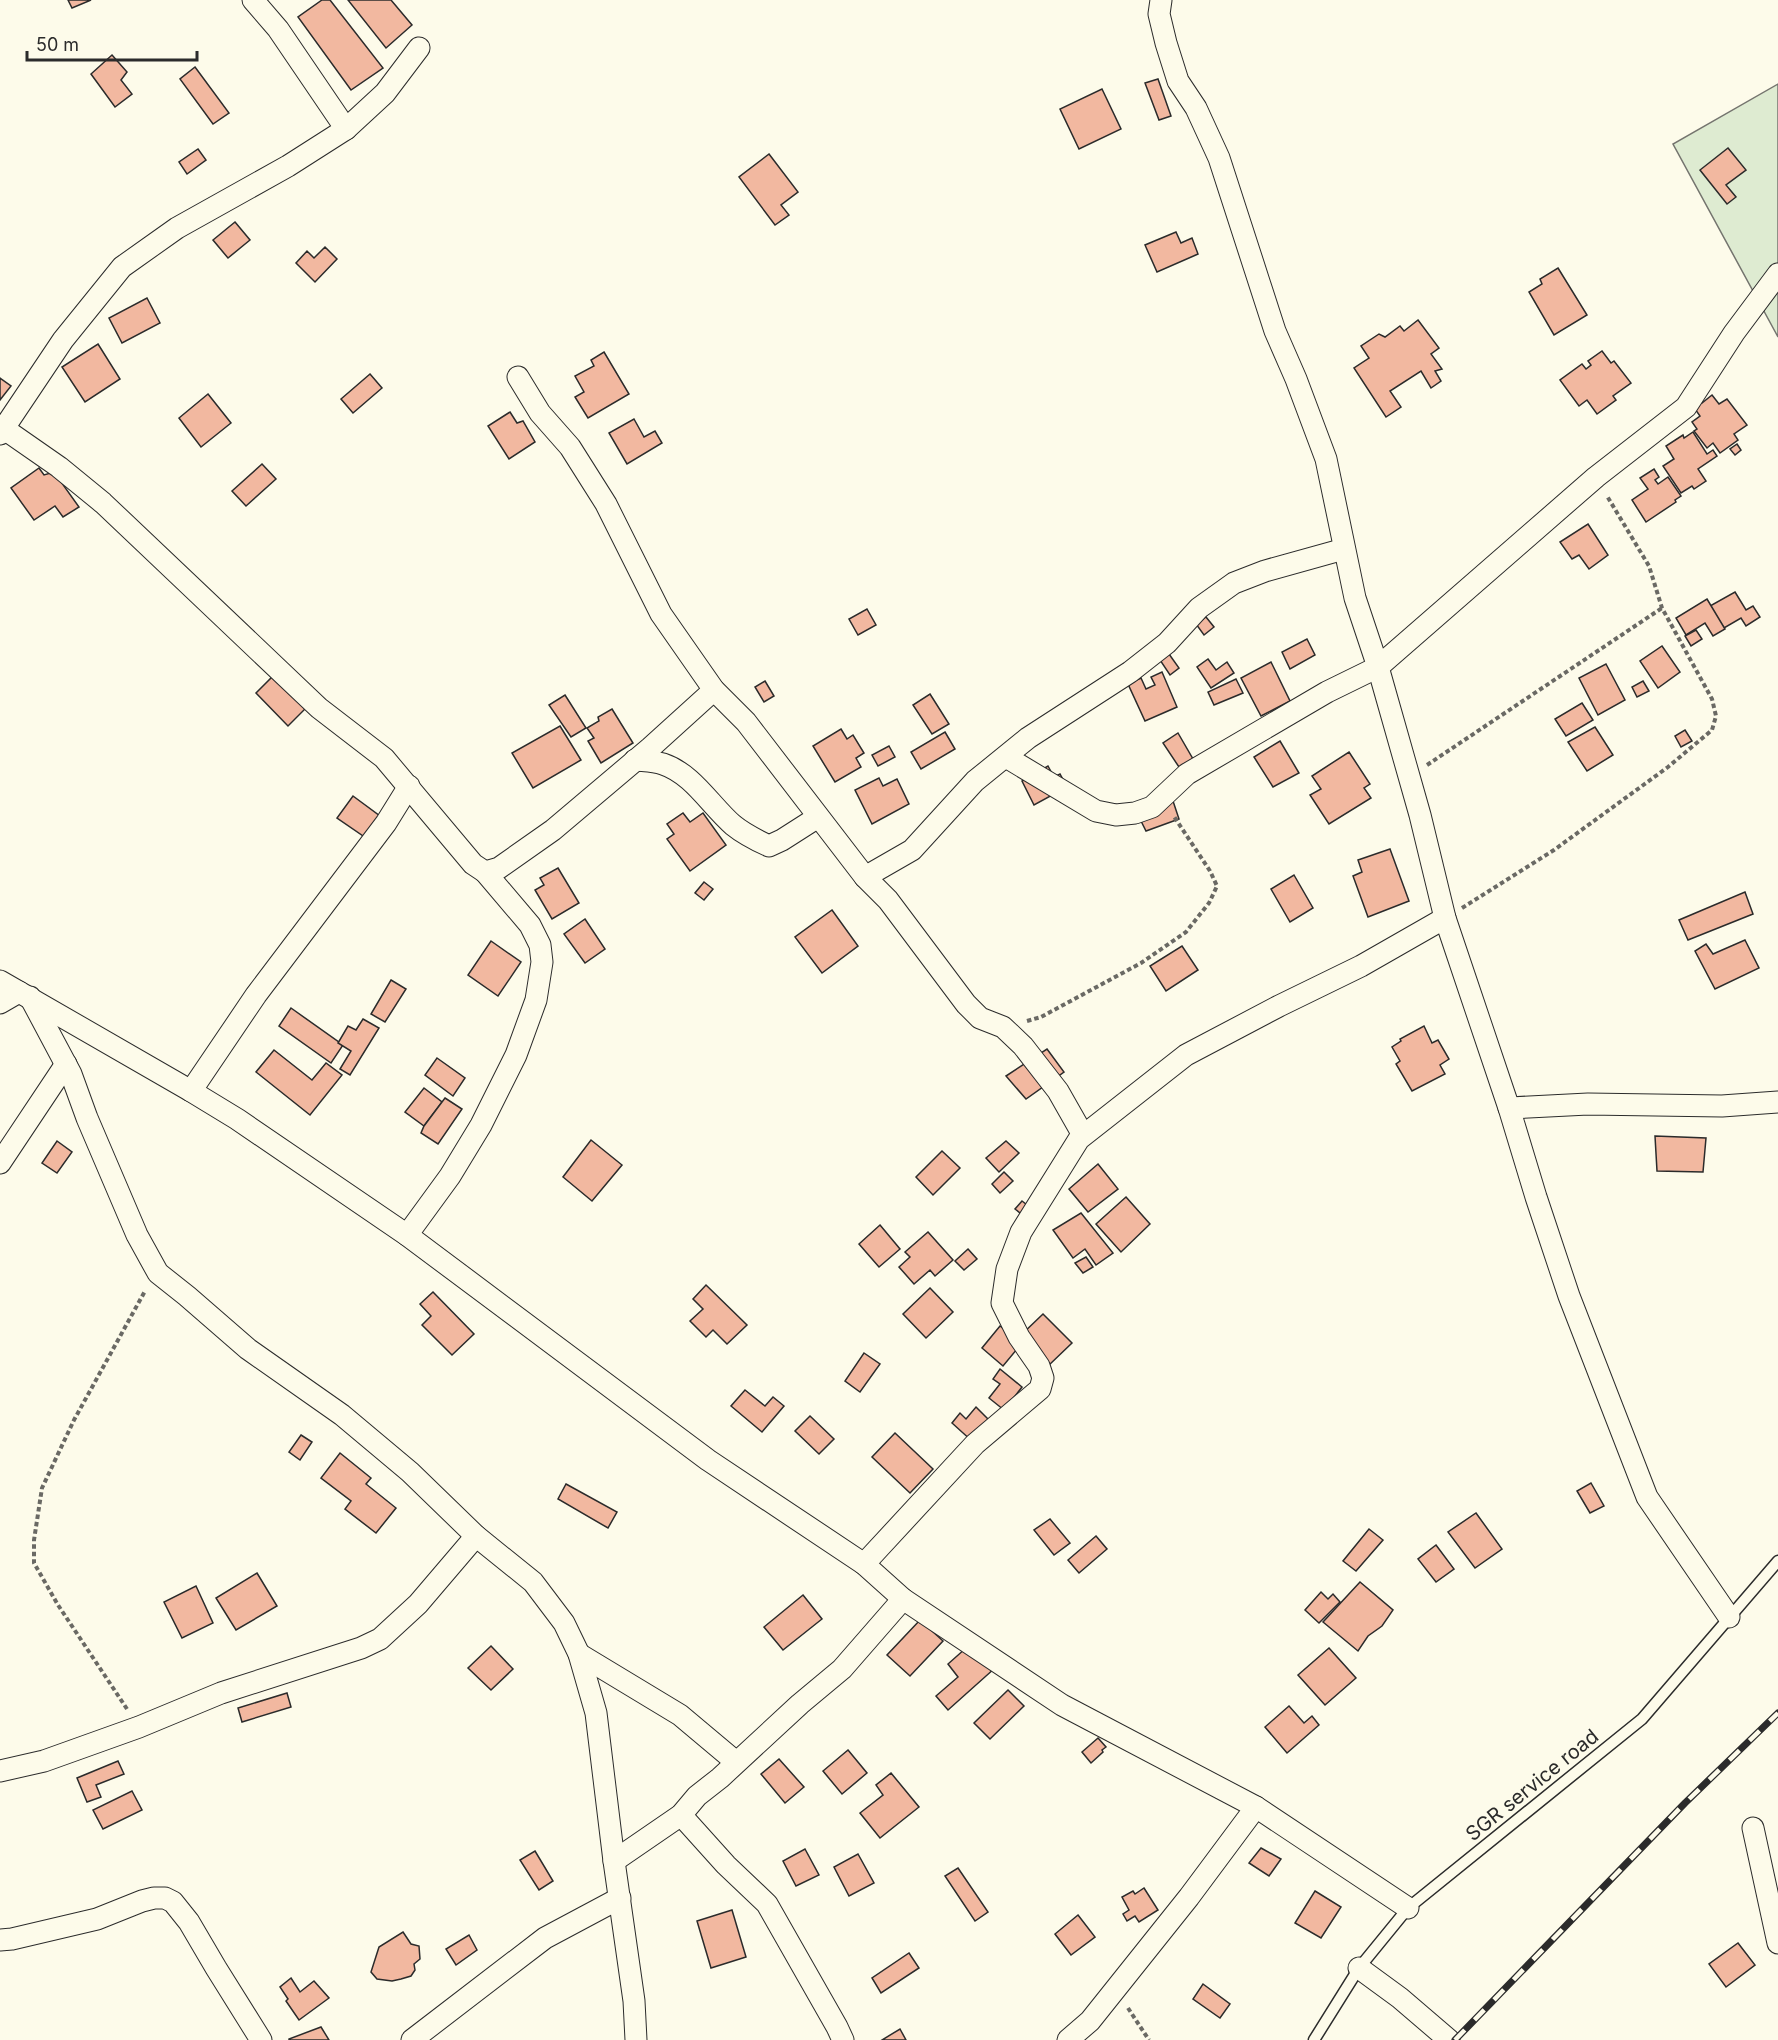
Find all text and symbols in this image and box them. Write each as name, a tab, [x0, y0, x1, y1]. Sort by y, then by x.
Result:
scale bar	[27, 24, 196, 62]
text: 50 m	[36, 34, 79, 55]
street label: SGR service road	[1461, 1724, 1603, 1846]

